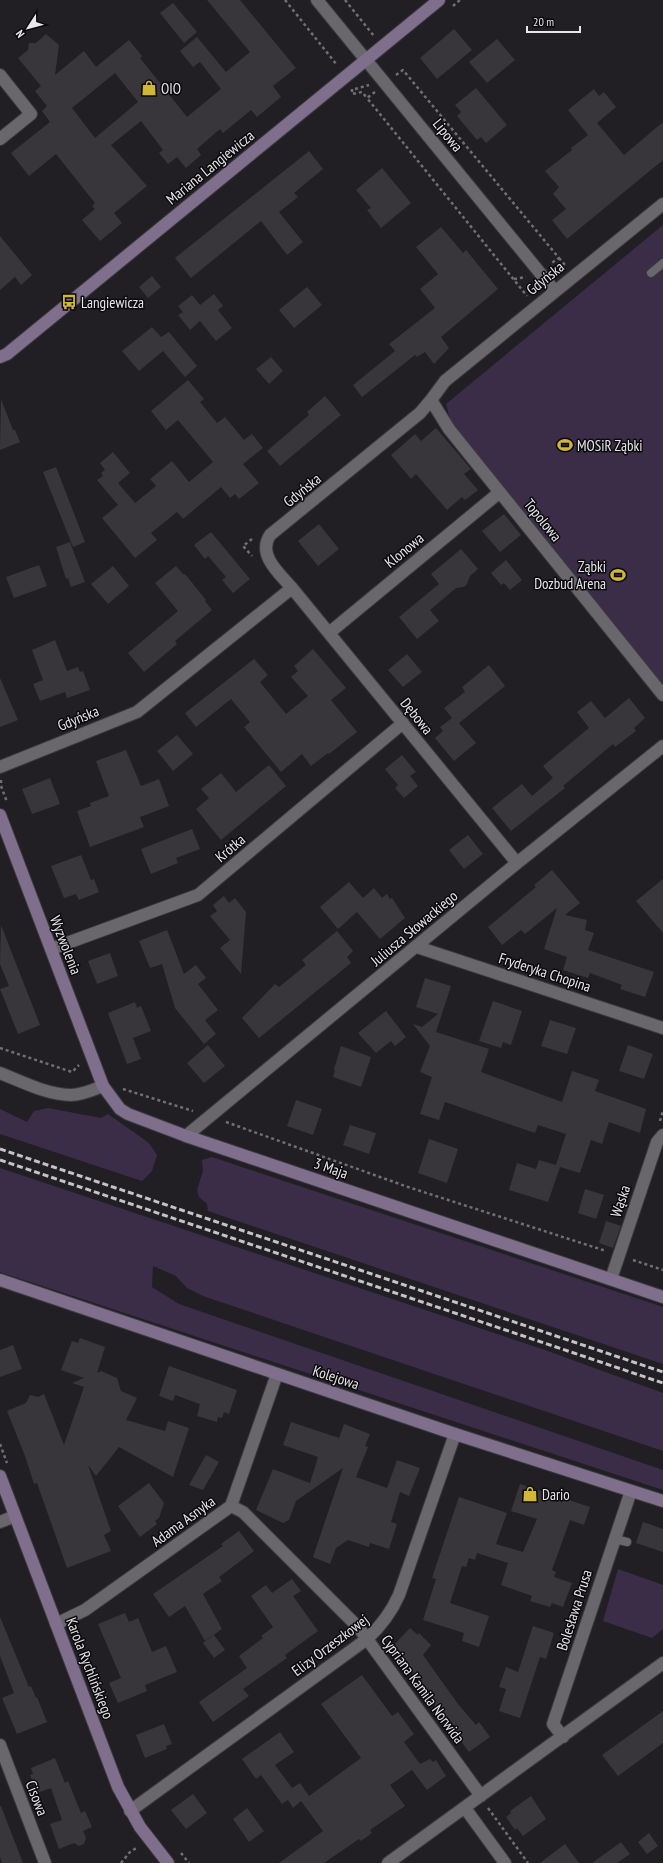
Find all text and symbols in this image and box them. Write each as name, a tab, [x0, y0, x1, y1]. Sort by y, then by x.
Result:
north arrow	[8, 8, 48, 48]
scale bar	[527, 8, 580, 34]
text: 20 m	[533, 14, 554, 29]
text: N	[12, 27, 27, 40]
shop icon: OIO	[140, 79, 158, 97]
place label: OIO	[161, 79, 181, 98]
street label: Lipowa	[429, 115, 467, 155]
street label: Mariana Langiewicza	[162, 126, 258, 208]
street label: Gdyńska	[522, 257, 568, 299]
bus stop icon: Langiewicza	[60, 293, 78, 311]
place label: Langiewicza	[81, 293, 144, 312]
sports icon: MOSiR Ząbki	[556, 436, 574, 454]
place label: MOSiR Ząbki	[577, 436, 643, 455]
street label: Gdyńska	[279, 469, 325, 511]
street label: Topolowa	[520, 495, 566, 545]
street label: Klonowa	[380, 528, 428, 572]
place label: Ząbki Dozbud Arena	[534, 557, 606, 593]
sports icon: Ząbki Dozbud Arena	[609, 566, 627, 584]
street label: Dębowa	[396, 694, 438, 738]
street label: Gdyńska	[55, 701, 101, 735]
street label: Krótka	[211, 830, 249, 866]
street label: Juliusza Słowackiego	[366, 886, 461, 971]
street label: Wyzwolenia	[46, 913, 86, 977]
street label: Fryderyka Chopina	[497, 948, 593, 996]
street label: 3 Maja	[311, 1153, 351, 1183]
street label: Wąska	[606, 1183, 634, 1219]
street label: Kolejowa	[311, 1361, 361, 1393]
shop icon: Dario	[521, 1485, 539, 1503]
place label: Dario	[542, 1485, 570, 1504]
street label: Adama Asnyka	[147, 1491, 219, 1551]
street label: Bolesława Prusa	[552, 1567, 596, 1653]
street label: Elizy Orzeszkowej	[288, 1610, 372, 1680]
street label: Karola Rychlińskiego	[62, 1615, 118, 1721]
street label: Cypriana Kamila Norwida	[377, 1631, 469, 1747]
street label: Cisowa	[22, 1778, 52, 1818]

